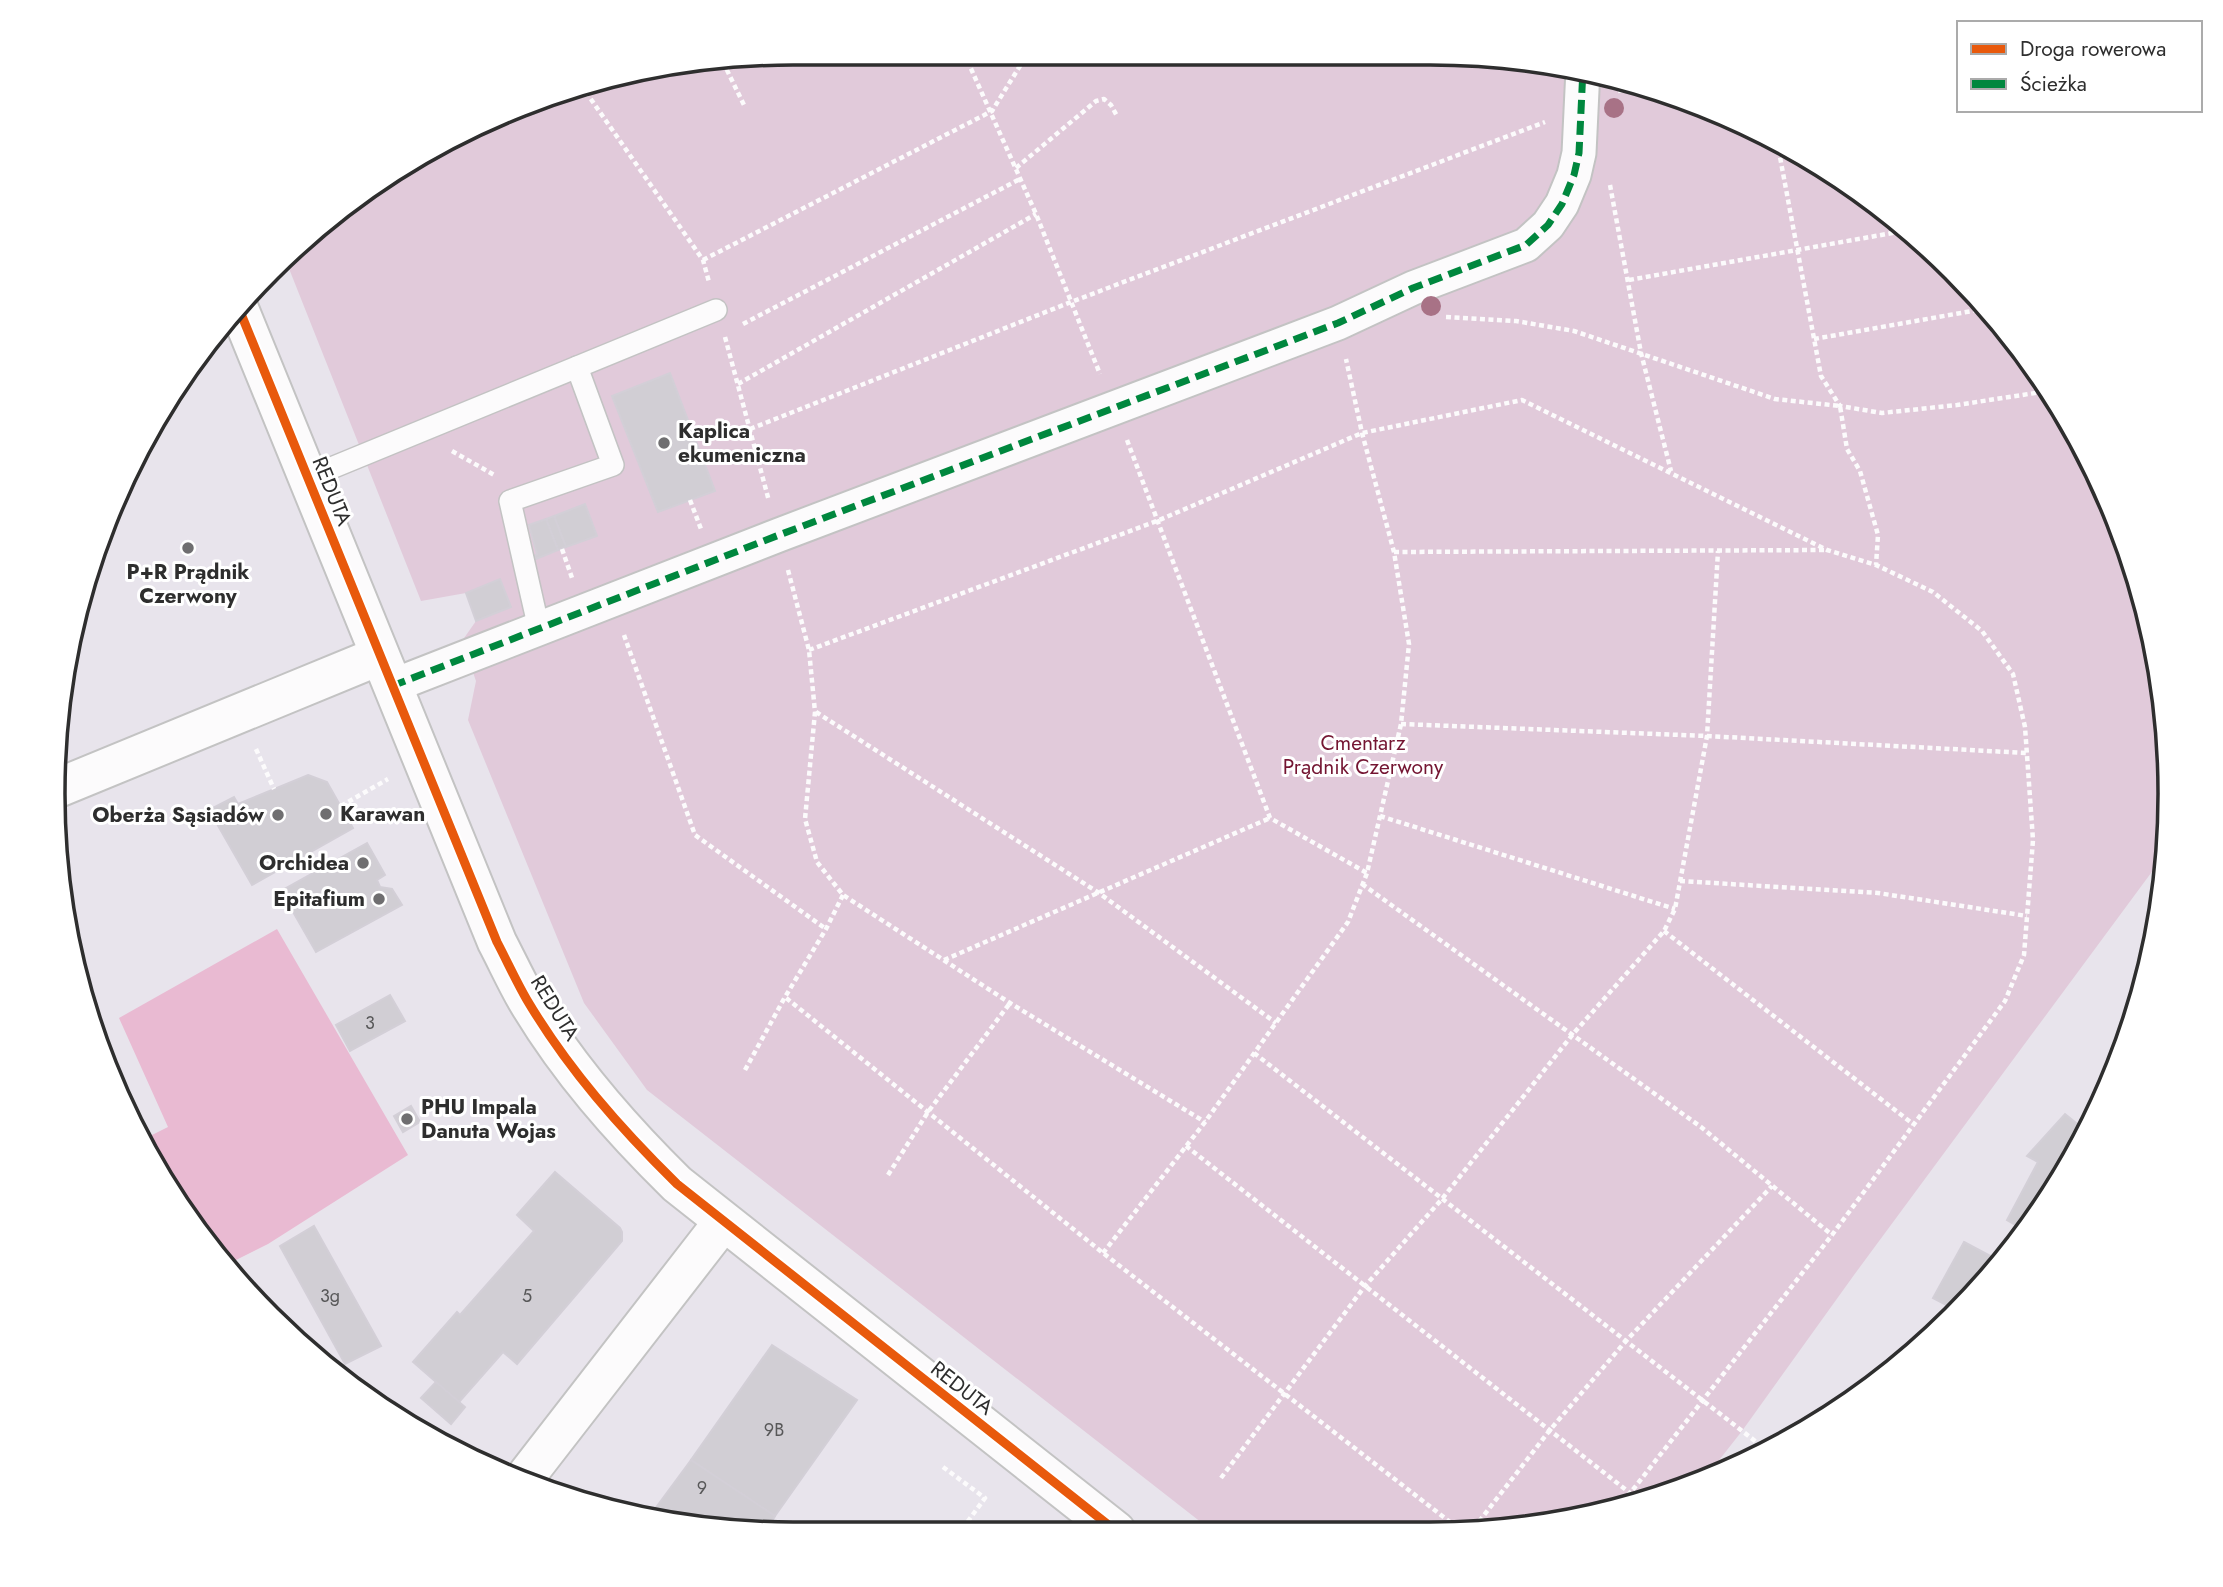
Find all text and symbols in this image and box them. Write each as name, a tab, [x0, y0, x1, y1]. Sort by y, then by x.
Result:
legend	[1957, 21, 2202, 112]
text: Droga rowerowa	[2020, 34, 2166, 64]
text: Ścieżka	[2020, 69, 2087, 99]
place label: Kaplica ekumeniczna	[678, 416, 806, 470]
marker: Kaplica ekumeniczna	[656, 435, 672, 451]
street label: REDUTA	[305, 452, 359, 530]
marker: P+R Prądnik Czerwony	[180, 540, 196, 556]
place label: P+R Prądnik Czerwony	[127, 557, 249, 611]
park label: Cmentarz Prądnik Czerwony	[1283, 728, 1444, 782]
place label: Karawan	[340, 799, 425, 829]
place label: Oberża Sąsiadów	[92, 800, 265, 830]
marker: Karawan	[318, 806, 334, 822]
marker: Oberża Sąsiadów	[270, 807, 286, 823]
place label: Orchidea	[259, 848, 349, 878]
marker: Orchidea	[355, 855, 371, 871]
place label: Epitafium	[273, 884, 365, 914]
marker: Epitafium	[371, 891, 387, 907]
street label: REDUTA	[523, 969, 587, 1047]
house number: 3	[365, 1010, 375, 1036]
place label: PHU Impala Danuta Wojas	[421, 1092, 556, 1146]
marker: PHU Impala Danuta Wojas	[399, 1111, 415, 1127]
house number: 3g	[320, 1283, 340, 1309]
house number: 5	[522, 1283, 532, 1309]
street label: REDUTA	[924, 1354, 1000, 1422]
house number: 9B	[764, 1417, 784, 1443]
house number: 9	[697, 1475, 707, 1501]

